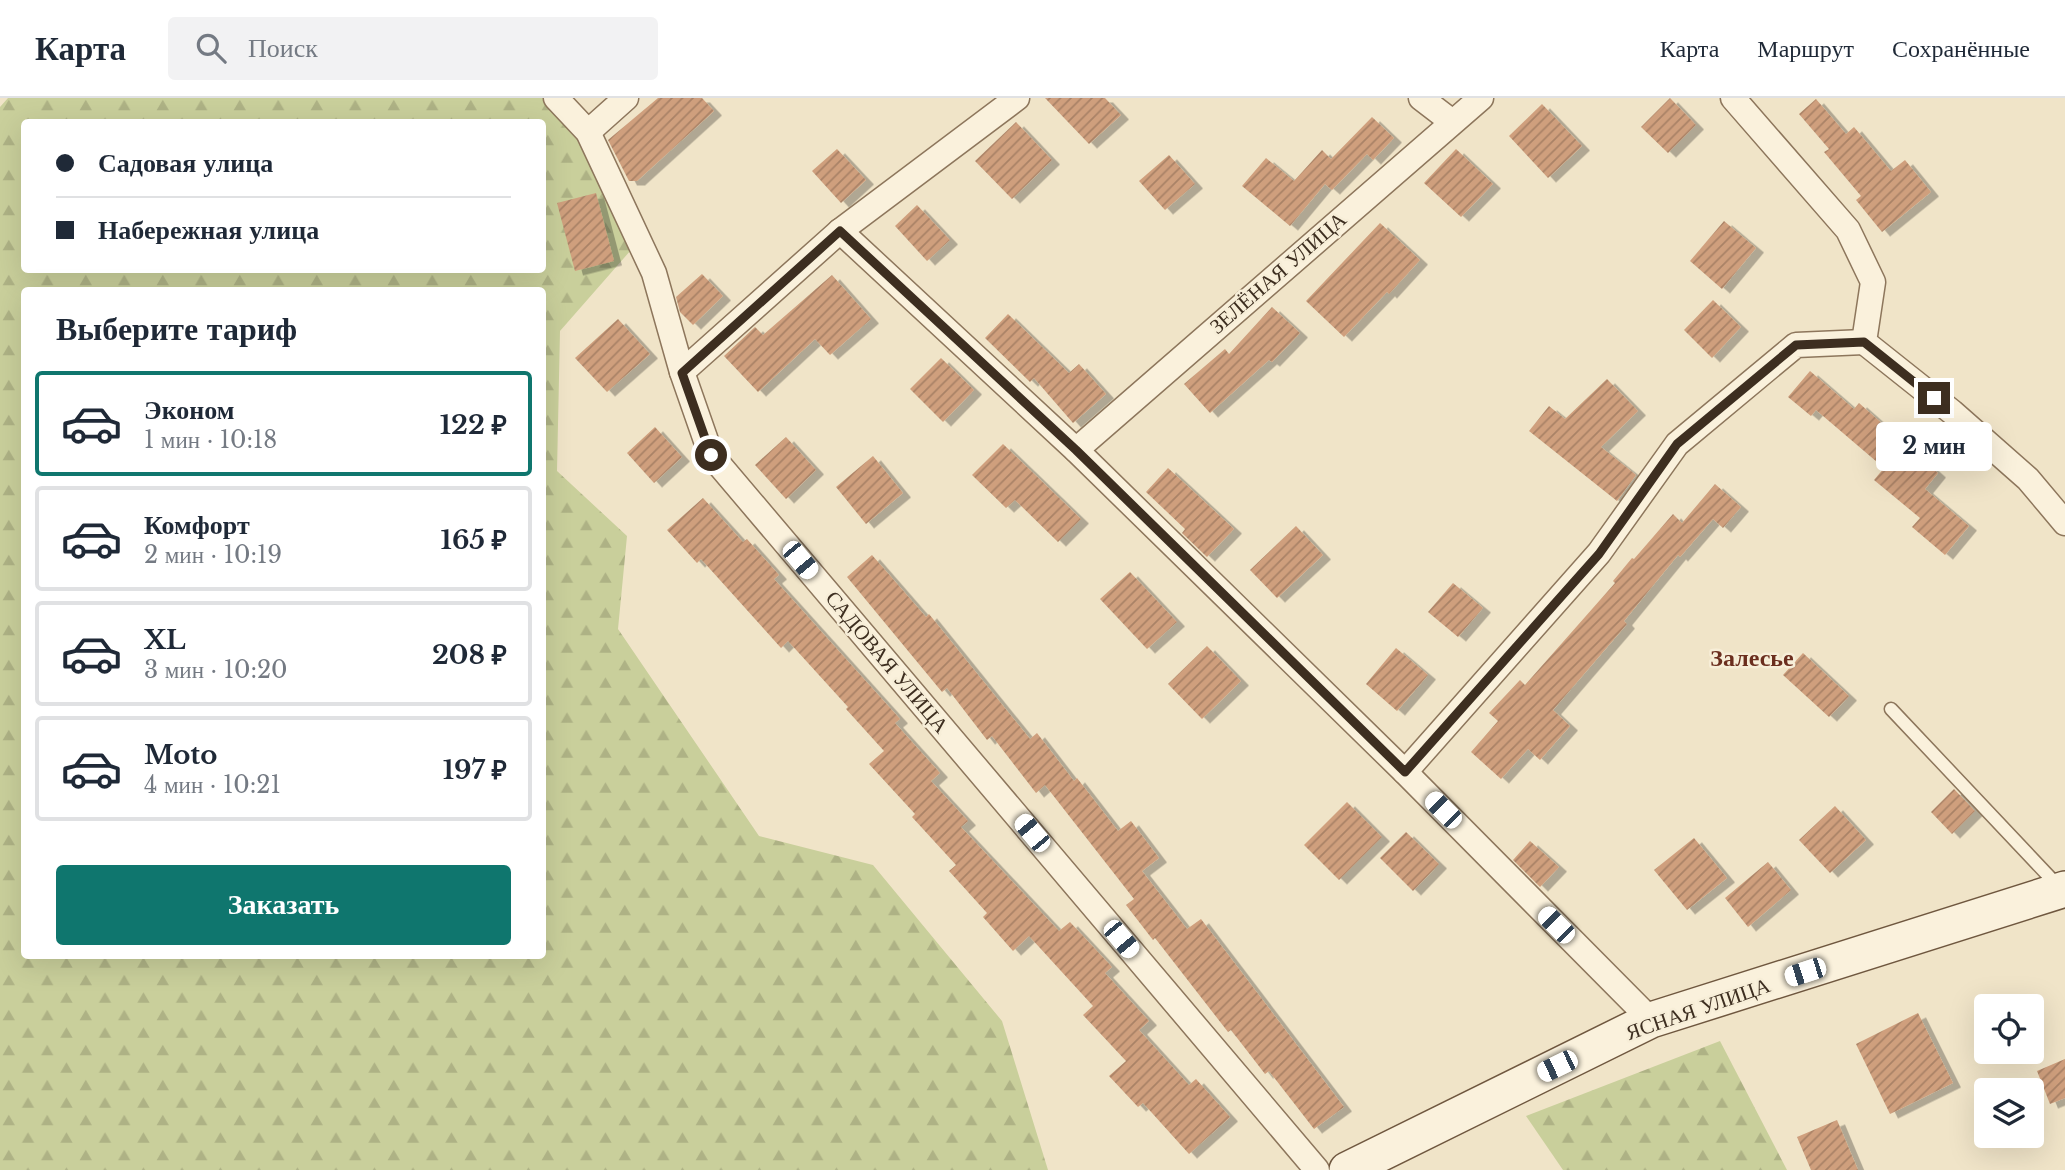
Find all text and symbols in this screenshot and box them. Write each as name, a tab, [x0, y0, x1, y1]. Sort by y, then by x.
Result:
search box	[168, 17, 658, 80]
text: Карта	[35, 28, 126, 69]
icon: search	[192, 29, 230, 67]
text: Поиск	[248, 32, 318, 64]
text: Карта	[1660, 34, 1719, 63]
text: Маршрут	[1757, 34, 1854, 63]
text: Сохранённые	[1892, 34, 2030, 63]
text: Садовая улица	[98, 147, 273, 179]
street label: ЗЕЛЁНАЯ УЛИЦА	[1204, 206, 1352, 339]
text: Набережная улица	[98, 214, 319, 246]
text: Выберите тариф	[56, 309, 297, 349]
route end	[1918, 382, 1950, 414]
icon: car	[60, 392, 123, 455]
text: Эконом	[144, 394, 234, 426]
text: 122 ₽	[440, 409, 507, 441]
callout: 2 мин	[1876, 422, 1992, 472]
text: 1 мин · 10:18	[144, 426, 277, 454]
text: 2 мин	[1902, 432, 1966, 460]
route start	[695, 439, 727, 471]
icon: car	[60, 507, 123, 570]
text: Комфорт	[144, 509, 250, 541]
text: 165 ₽	[441, 524, 507, 556]
car	[779, 537, 822, 583]
text: 2 мин · 10:19	[144, 541, 282, 569]
street label: САДОВАЯ УЛИЦА	[820, 586, 955, 739]
icon: car	[60, 622, 123, 685]
text: XL	[144, 624, 186, 656]
text: 208 ₽	[432, 639, 507, 671]
district label: Залесье	[1710, 643, 1794, 672]
text: 3 мин · 10:20	[144, 656, 288, 684]
icon: car	[60, 737, 123, 800]
text: Moto	[144, 739, 217, 771]
text: 197 ₽	[443, 754, 507, 786]
text: 4 мин · 10:21	[144, 771, 281, 799]
car	[1421, 788, 1466, 832]
car	[1011, 810, 1054, 856]
button: Заказать	[56, 865, 511, 945]
car	[1534, 903, 1579, 947]
car	[1100, 916, 1143, 962]
car	[1782, 956, 1829, 988]
street label: ЯСНАЯ УЛИЦА	[1623, 972, 1774, 1046]
map controls	[1974, 994, 2044, 1148]
button: locate	[1974, 994, 2044, 1064]
car	[1534, 1047, 1581, 1085]
button: layers	[1974, 1078, 2044, 1148]

